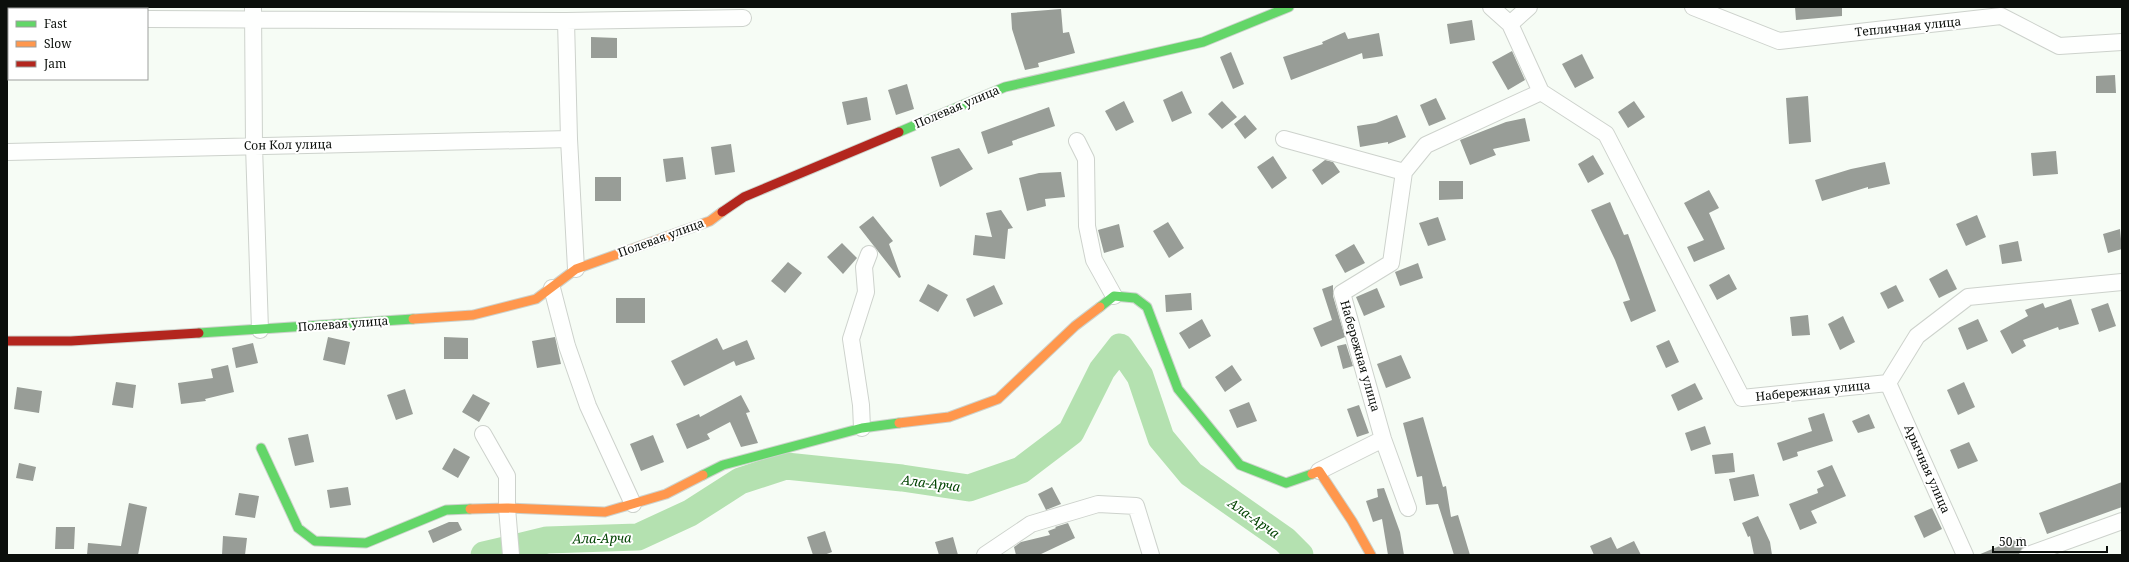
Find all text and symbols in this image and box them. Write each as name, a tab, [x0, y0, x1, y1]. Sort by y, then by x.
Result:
legend	[8, 8, 148, 80]
street label: Тепличная улица	[1854, 12, 1962, 41]
text: Fast	[44, 15, 67, 32]
text: Slow	[44, 35, 72, 52]
text: Jam	[43, 55, 66, 72]
street label: Полевая улица	[912, 81, 1002, 132]
street label: Сон Кол улица	[244, 135, 332, 154]
street label: Полевая улица	[615, 214, 706, 261]
street label: Набережная улица	[1336, 298, 1385, 414]
street label: Полевая улица	[297, 312, 389, 335]
street label: Набережная улица	[1755, 376, 1871, 405]
street label: Арычная улица	[1900, 422, 1955, 516]
water label: Ала-Арча	[900, 470, 962, 496]
water label: Ала-Арча	[1224, 493, 1284, 543]
water label: Ала-Арча	[571, 528, 632, 548]
scale bar	[1993, 528, 2107, 554]
text: 50 m	[1999, 533, 2027, 550]

